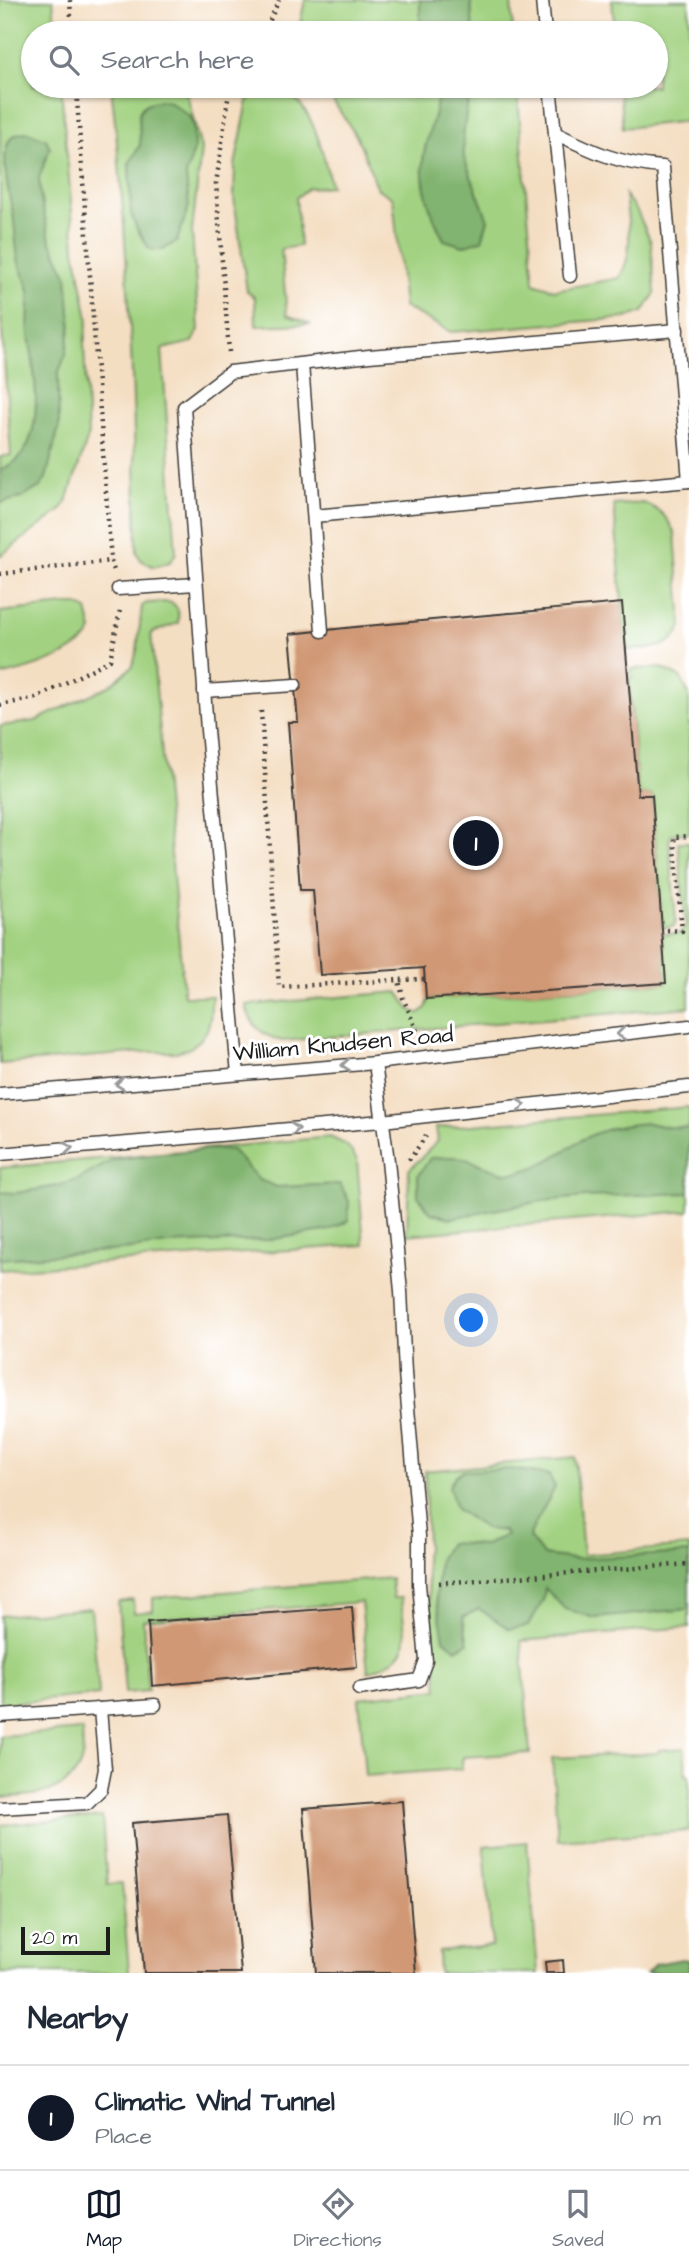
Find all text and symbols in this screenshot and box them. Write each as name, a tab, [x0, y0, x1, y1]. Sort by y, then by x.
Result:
search box	[21, 21, 668, 98]
icon: search	[45, 41, 83, 79]
text: Search here	[101, 42, 254, 78]
pin: 1	[453, 817, 499, 869]
street label: William Knudsen Road	[232, 1018, 455, 1070]
one-way arrow	[615, 1027, 627, 1042]
one-way arrow	[341, 1057, 352, 1072]
one-way arrow	[114, 1076, 125, 1091]
one-way arrow	[515, 1098, 527, 1113]
one-way arrow	[289, 1122, 300, 1137]
one-way arrow	[63, 1141, 74, 1156]
your location	[454, 1303, 488, 1337]
scale bar	[21, 1924, 110, 1956]
text: 20 m	[32, 1925, 77, 1952]
text: Nearby	[28, 1998, 128, 2040]
text: Climatic Wind Tunnel	[95, 2084, 335, 2120]
text: 1	[50, 2102, 52, 2134]
text: 110 m	[613, 2102, 661, 2134]
text: Place	[95, 2120, 152, 2152]
tab: Map	[85, 2185, 123, 2254]
tab: Directions	[293, 2185, 382, 2254]
tab: Saved	[552, 2185, 604, 2254]

